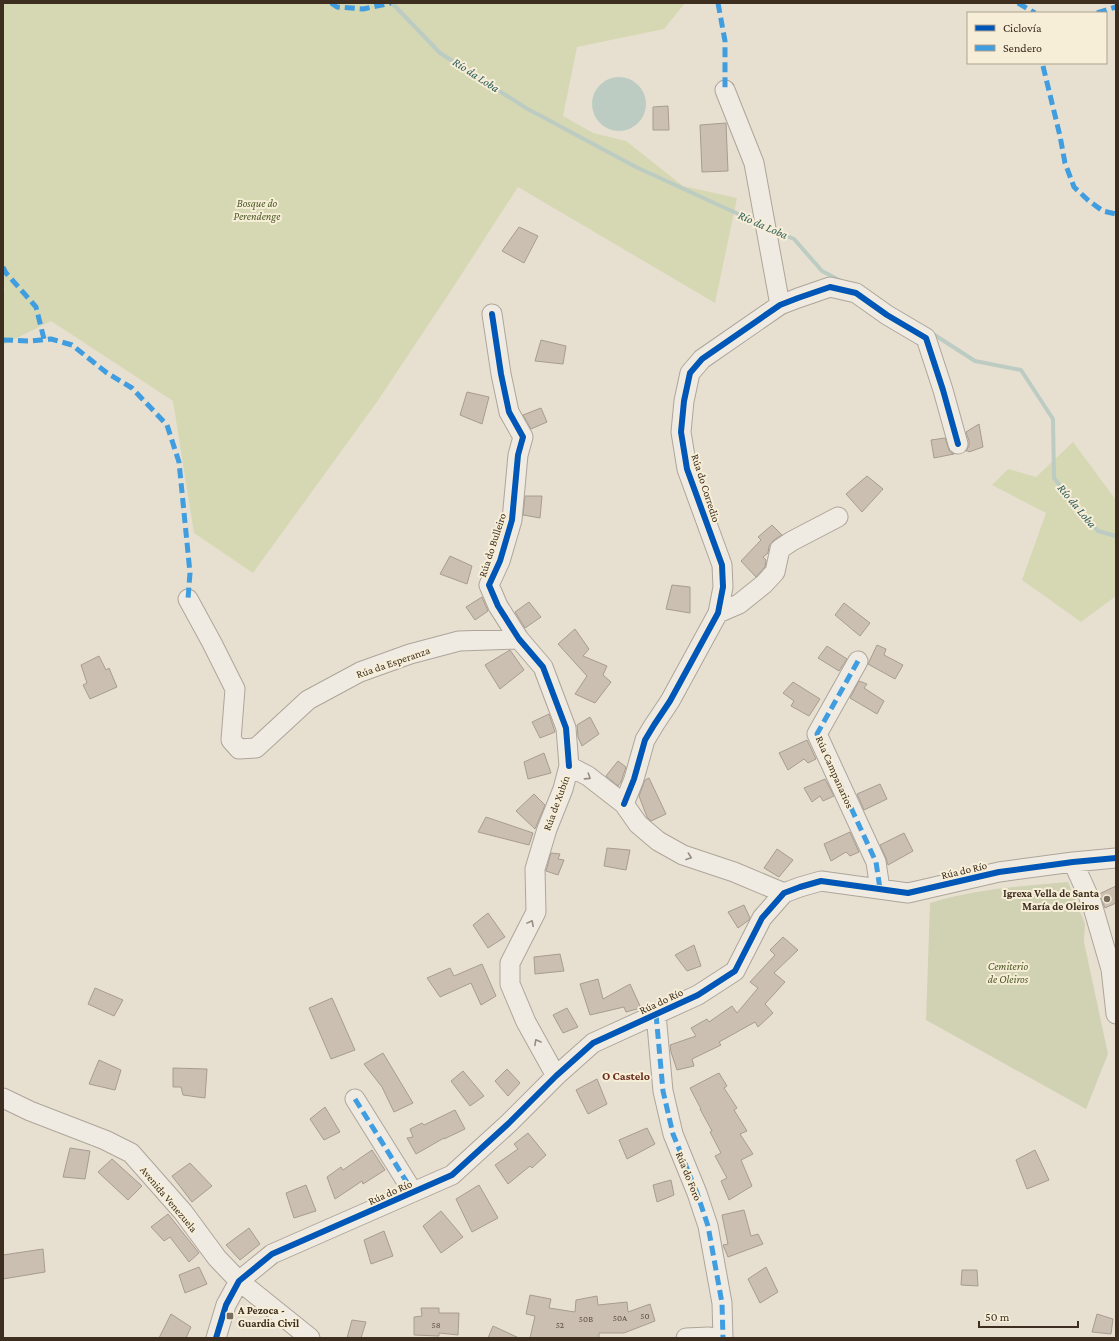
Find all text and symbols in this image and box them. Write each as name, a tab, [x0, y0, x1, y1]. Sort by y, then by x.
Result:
legend	[967, 12, 1107, 64]
text: Ciclovía	[1003, 21, 1042, 35]
text: Sendero	[1003, 41, 1042, 55]
water label: Río da Loba	[450, 55, 502, 95]
park label: Bosque do Perendenge	[234, 197, 281, 223]
water label: Río da Loba	[736, 208, 790, 242]
street label: Rúa do Corredio	[689, 453, 723, 524]
water label: Río da Loba	[1055, 481, 1100, 531]
street label: Rúa do Bulleiro	[476, 511, 508, 579]
street label: Rúa da Esperanza	[355, 644, 432, 681]
street label: Rúa Campanarios	[813, 734, 856, 810]
one-way arrow	[584, 772, 591, 779]
street label: Rúa de Xubín	[540, 774, 572, 832]
one-way arrow	[685, 852, 692, 860]
street label: Rúa do Río	[940, 859, 989, 881]
place label: Igrexa Vella de Santa María de Oleiros	[1003, 887, 1100, 912]
marker: Igrexa Vella de Santa María de Oleiros	[1102, 894, 1112, 904]
one-way arrow	[526, 920, 534, 927]
park label: Cemiterio de Oleiros	[988, 960, 1029, 985]
street label: Rúa do Río	[637, 985, 685, 1016]
one-way arrow	[535, 1039, 542, 1046]
district label: O Castelo	[602, 1069, 650, 1083]
street label: Rúa do Foro	[674, 1150, 705, 1203]
street label: Avenida Venezuela	[138, 1164, 200, 1234]
street label: Rúa do Río	[366, 1177, 414, 1207]
scale bar	[979, 1303, 1078, 1329]
place label: A Pezoca - Guardia Civil	[237, 1304, 300, 1329]
text: 50 m	[985, 1310, 1010, 1324]
marker: A Pezoca - Guardia Civil	[225, 1311, 235, 1321]
house number: 50	[640, 1311, 650, 1321]
house number: 50A	[613, 1313, 628, 1323]
house number: 50B	[579, 1314, 593, 1324]
house number: 58	[431, 1320, 441, 1330]
house number: 52	[556, 1320, 564, 1330]

